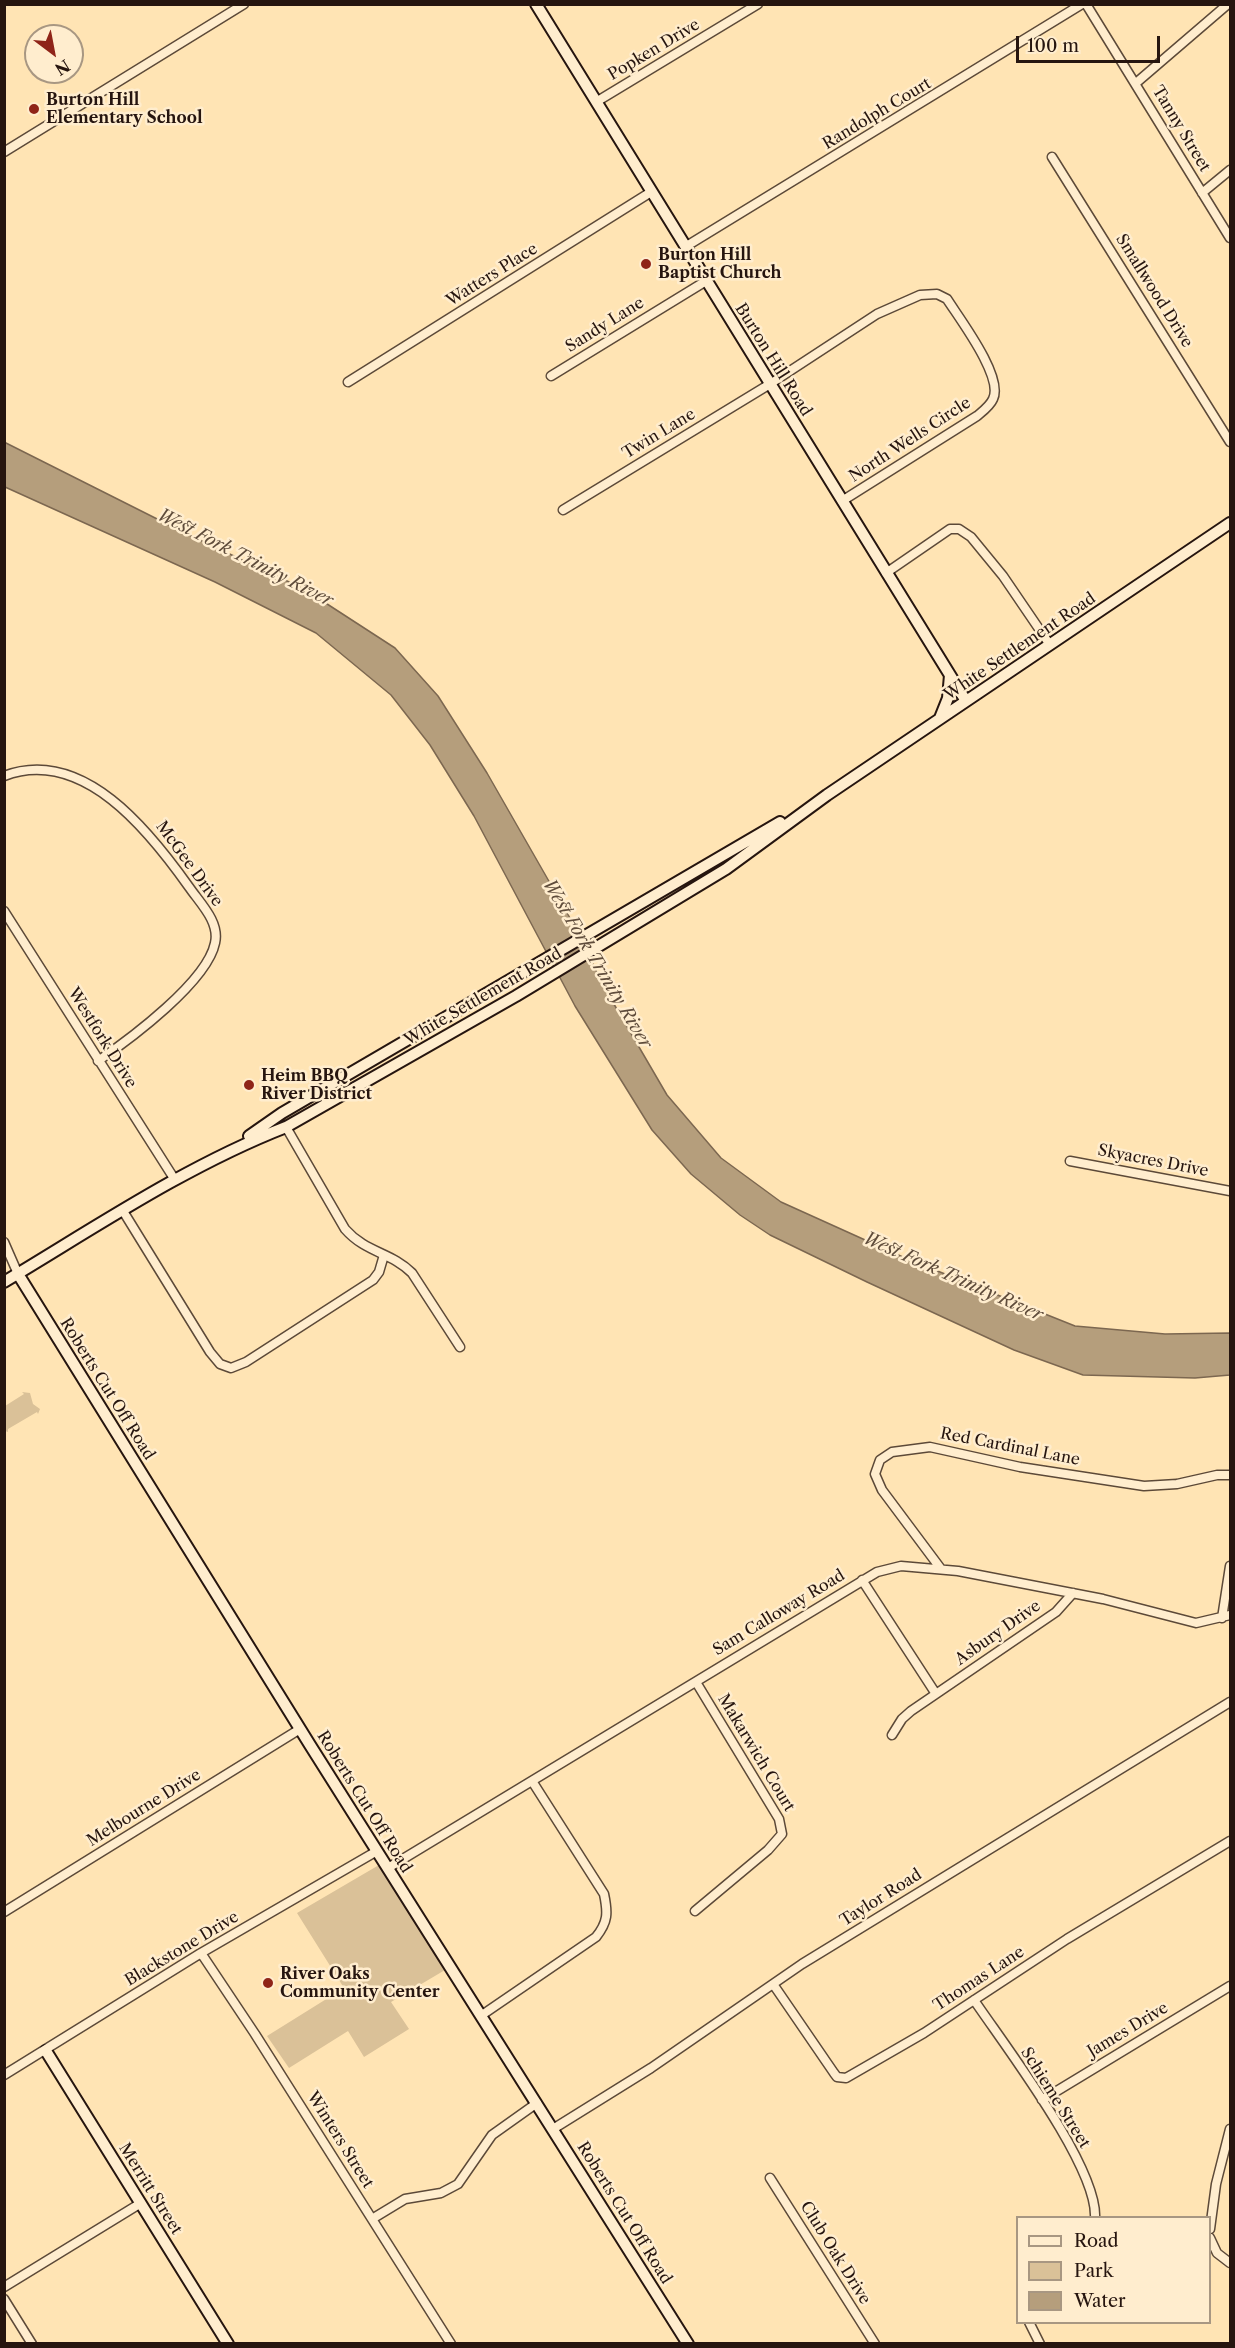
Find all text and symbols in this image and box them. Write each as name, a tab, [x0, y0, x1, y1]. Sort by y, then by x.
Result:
street label: Popken Drive	[605, 15, 703, 85]
north arrow	[24, 24, 84, 84]
scale bar	[1019, 24, 1163, 62]
text: 100 m	[1027, 35, 1079, 57]
text: N	[51, 55, 74, 80]
street label: Randolph Court	[819, 74, 935, 154]
street label: Tanny Street	[1148, 82, 1214, 176]
place label: Burton Hill Elementary School	[46, 90, 203, 128]
marker: Burton Hill Elementary School	[27, 102, 41, 116]
street label: Smallwood Drive	[1111, 231, 1197, 351]
street label: Watters Place	[443, 239, 541, 311]
place label: Burton Hill Baptist Church	[658, 245, 782, 283]
marker: Burton Hill Baptist Church	[639, 257, 653, 271]
street label: Sandy Lane	[562, 293, 648, 357]
street label: Burton Hill Road	[731, 300, 815, 420]
street label: North Wells Circle	[846, 394, 974, 486]
street label: Twin Lane	[619, 405, 699, 463]
water label: West Fork Trinity River	[153, 504, 337, 612]
street label: White Settlement Road	[941, 589, 1099, 705]
street label: McGee Drive	[152, 818, 226, 910]
water label: West Fork Trinity River	[538, 875, 656, 1053]
street label: White Settlement Road	[401, 944, 565, 1050]
street label: Westfork Drive	[63, 984, 141, 1092]
place label: Heim BBQ River District	[261, 1066, 372, 1104]
marker: Heim BBQ River District	[242, 1078, 256, 1092]
street label: Skyacres Drive	[1096, 1141, 1210, 1181]
water label: West Fork Trinity River	[860, 1228, 1046, 1326]
street label: Roberts Cut Off Road	[55, 1314, 159, 1464]
street label: Red Cardinal Lane	[939, 1424, 1081, 1470]
street label: Sam Calloway Road	[710, 1566, 848, 1660]
street label: Asbury Drive	[952, 1597, 1044, 1669]
street label: Makarwich Court	[713, 1691, 799, 1815]
street label: Roberts Cut Off Road	[312, 1727, 416, 1877]
street label: Melbourne Drive	[84, 1765, 204, 1851]
street label: Taylor Road	[837, 1865, 925, 1931]
street label: Blackstone Drive	[122, 1908, 242, 1990]
street label: Thomas Lane	[930, 1943, 1028, 2015]
place label: River Oaks Community Center	[280, 1964, 440, 2002]
marker: River Oaks Community Center	[261, 1976, 275, 1990]
street label: James Drive	[1084, 1998, 1172, 2062]
street label: Schieme Street	[1016, 2044, 1094, 2152]
street label: Winters Street	[303, 2088, 377, 2192]
street label: Roberts Cut Off Road	[572, 2138, 676, 2288]
street label: Merritt Street	[114, 2140, 186, 2238]
street label: Club Oak Drive	[796, 2198, 874, 2308]
legend	[1016, 2216, 1211, 2324]
text: Road	[1074, 2230, 1119, 2252]
text: Park	[1074, 2260, 1113, 2282]
text: Water	[1074, 2290, 1126, 2312]

